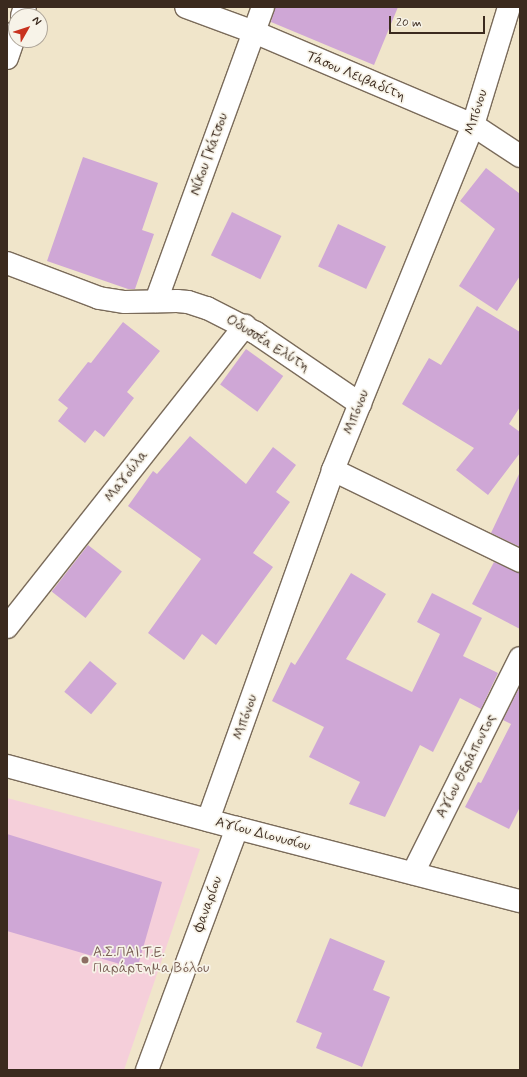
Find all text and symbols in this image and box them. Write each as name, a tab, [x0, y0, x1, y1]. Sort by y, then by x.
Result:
north arrow	[8, 8, 48, 48]
scale bar	[391, 8, 487, 34]
text: N	[29, 14, 44, 28]
text: 20 m	[396, 15, 422, 31]
street label: Τάσου Λειβαδίτη	[304, 47, 408, 105]
street label: Μπόνου	[461, 87, 491, 137]
street label: Νίκου Γκάτσου	[186, 110, 232, 198]
street label: Οδυσσέα Ελύτη	[223, 311, 313, 375]
street label: Μπόνου	[339, 387, 373, 437]
street label: Μαγούλα	[101, 447, 151, 505]
street label: Μπόνου	[229, 692, 261, 742]
street label: Αγίου Θεράποντος	[433, 711, 499, 821]
street label: Αγίου Διονυσίου	[214, 813, 312, 855]
street label: Φαναρίου	[190, 874, 226, 934]
place label: Α.Σ.ΠΑΙ.Τ.Ε. Παράρτημα Βόλου	[93, 944, 209, 976]
marker: Α.Σ.ΠΑΙ.Τ.Ε. Παράρτημα Βόλου	[80, 955, 90, 965]

